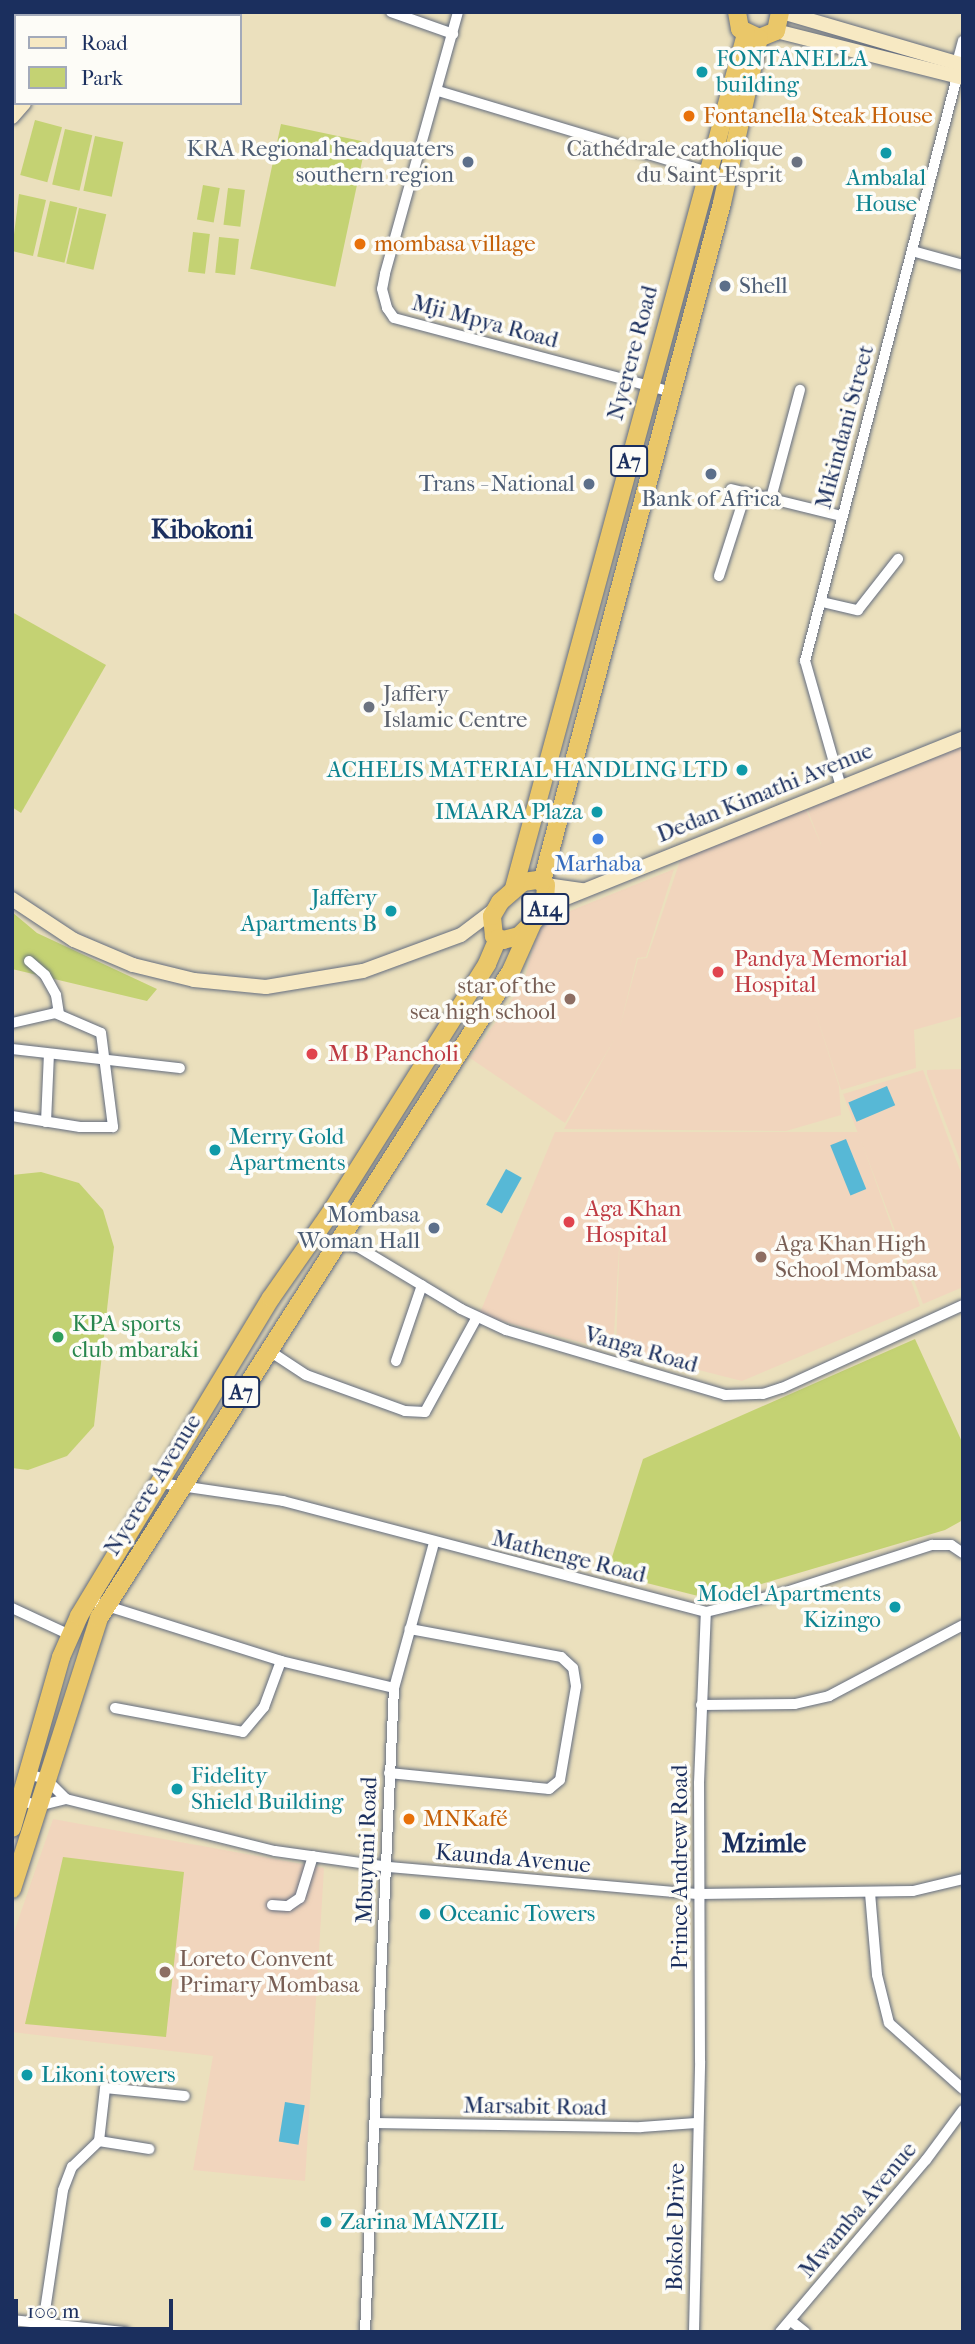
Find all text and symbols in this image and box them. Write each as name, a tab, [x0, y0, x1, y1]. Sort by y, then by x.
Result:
legend	[14, 14, 242, 105]
text: Road	[81, 31, 128, 55]
place label: FONTANELLA building	[716, 45, 868, 99]
marker: FONTANELLA building	[694, 64, 710, 80]
text: Park	[81, 66, 123, 90]
place label: Fontanella Steak House	[703, 102, 933, 130]
marker: Fontanella Steak House	[681, 108, 697, 124]
place label: KRA Regional headquaters southern region	[186, 135, 454, 189]
place label: Cathédrale catholique du Saint-Esprit	[567, 135, 783, 189]
marker: Ambalal House	[878, 145, 894, 161]
marker: KRA Regional headquaters southern region	[460, 154, 476, 170]
marker: Cathédrale catholique du Saint-Esprit	[789, 154, 805, 170]
place label: Ambalal House	[846, 164, 926, 218]
place label: mombasa village	[374, 230, 536, 258]
marker: mombasa village	[352, 236, 368, 252]
place label: Shell	[739, 272, 788, 300]
marker: Shell	[717, 278, 733, 294]
street label: Nyerere Road	[602, 283, 664, 423]
street label: Mji Mpya Road	[409, 289, 561, 355]
street label: Mikindani Street	[810, 342, 880, 512]
road number: A7	[610, 444, 648, 478]
marker: Bank of Africa	[703, 466, 719, 482]
place label: Trans - National	[419, 470, 575, 498]
marker: Trans - National	[581, 476, 597, 492]
place label: Bank of Africa	[641, 485, 781, 513]
district label: Kibokoni	[151, 514, 253, 546]
place label: Jaffery Islamic Centre	[383, 680, 527, 734]
marker: Jaffery Islamic Centre	[361, 699, 377, 715]
street label: Dedan Kimathi Avenue	[653, 737, 877, 849]
place label: ACHELIS MATERIAL HANDLING LTD	[327, 756, 728, 784]
marker: ACHELIS MATERIAL HANDLING LTD	[734, 762, 750, 778]
place label: IMAARA Plaza	[435, 798, 583, 826]
marker: IMAARA Plaza	[589, 804, 605, 820]
marker: Marhaba	[590, 831, 606, 847]
place label: Marhaba	[554, 850, 642, 878]
place label: Jaffery Apartments B	[241, 884, 377, 938]
road number: A14	[520, 892, 570, 926]
marker: Jaffery Apartments B	[383, 903, 399, 919]
place label: Pandya Memorial Hospital	[734, 945, 908, 999]
marker: Pandya Memorial Hospital	[708, 962, 728, 982]
place label: star of the sea high school	[410, 972, 556, 1026]
marker: star of the sea high school	[562, 991, 578, 1007]
place label: M B Pancholi	[328, 1040, 459, 1068]
marker: M B Pancholi	[302, 1044, 322, 1064]
place label: Merry Gold Apartments	[229, 1123, 345, 1177]
marker: Merry Gold Apartments	[207, 1142, 223, 1158]
place label: Aga Khan Hospital	[585, 1195, 681, 1249]
place label: Mombasa Woman Hall	[298, 1201, 420, 1255]
marker: Aga Khan Hospital	[559, 1212, 579, 1232]
marker: Mombasa Woman Hall	[426, 1220, 442, 1236]
place label: Aga Khan High School Mombasa	[775, 1230, 937, 1284]
marker: Aga Khan High School Mombasa	[753, 1249, 769, 1265]
place label: KPA sports club mbaraki	[72, 1310, 199, 1364]
street label: Vanga Road	[581, 1321, 701, 1379]
marker: KPA sports club mbaraki	[50, 1329, 66, 1345]
road number: A7	[222, 1374, 260, 1410]
street label: Nyerere Avenue	[99, 1409, 207, 1561]
street label: Mathenge Road	[489, 1525, 649, 1589]
place label: Model Apartments Kizingo	[697, 1580, 881, 1634]
marker: Model Apartments Kizingo	[887, 1599, 903, 1615]
place label: Fidelity Shield Building	[191, 1762, 343, 1816]
street label: Prince Andrew Road	[666, 1765, 694, 1969]
street label: Mbuyuni Road	[351, 1776, 383, 1924]
marker: Fidelity Shield Building	[169, 1781, 185, 1797]
place label: MNKafé	[423, 1805, 508, 1833]
marker: MNKafé	[401, 1811, 417, 1827]
district label: Mzimle	[722, 1828, 806, 1860]
street label: Kaunda Avenue	[434, 1838, 592, 1880]
place label: Oceanic Towers	[439, 1900, 595, 1928]
marker: Oceanic Towers	[417, 1906, 433, 1922]
place label: Loreto Convent Primary Mombasa	[179, 1945, 359, 1999]
marker: Loreto Convent Primary Mombasa	[157, 1964, 173, 1980]
place label: Likoni towers	[41, 2061, 175, 2089]
marker: Likoni towers	[19, 2067, 35, 2083]
street label: Marsabit Road	[463, 2092, 607, 2122]
street label: Mwamba Avenue	[793, 2136, 923, 2284]
street label: Bokole Drive	[661, 2163, 691, 2291]
place label: Zarina MANZIL	[340, 2208, 503, 2236]
marker: Zarina MANZIL	[318, 2214, 334, 2230]
scale bar	[18, 2284, 177, 2328]
text: 100 m	[27, 2299, 80, 2323]

